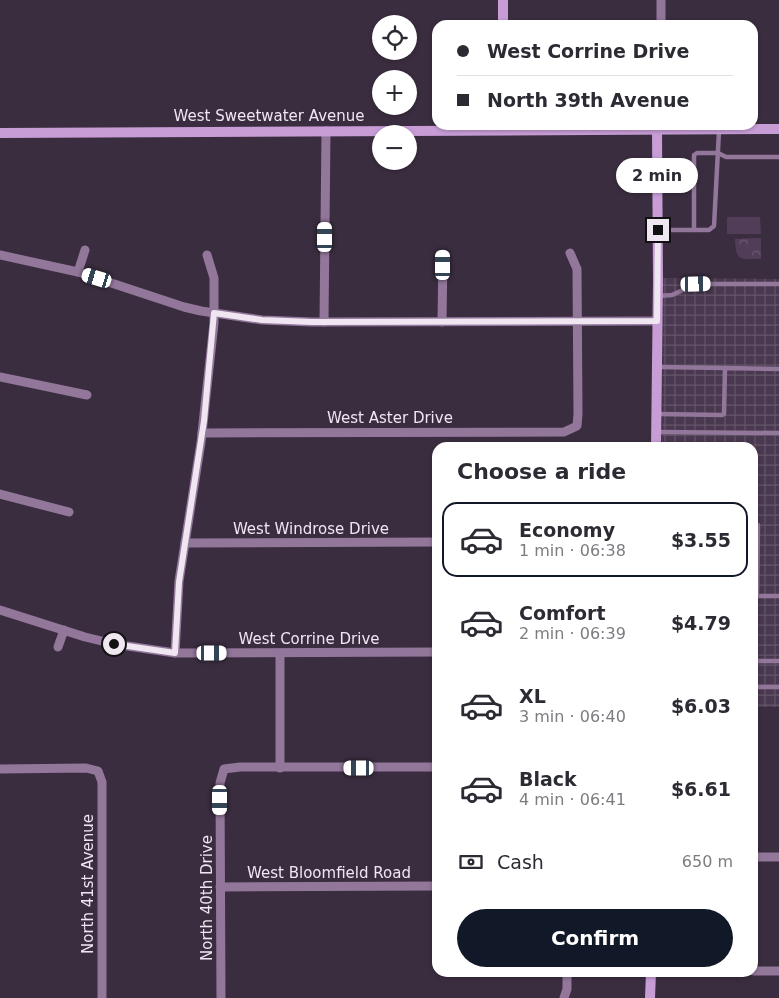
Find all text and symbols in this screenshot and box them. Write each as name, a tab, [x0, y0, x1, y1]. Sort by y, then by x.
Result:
map controls	[372, 15, 417, 170]
button: locate	[372, 15, 417, 60]
text: West Corrine Drive	[487, 40, 689, 62]
button: +	[372, 70, 417, 115]
text: North 39th Avenue	[487, 89, 689, 111]
street label: West Sweetwater Avenue	[173, 107, 365, 125]
button: −	[372, 125, 417, 170]
callout: 2 min	[617, 158, 699, 192]
text: 2 min	[632, 166, 682, 185]
route end	[647, 219, 669, 241]
car	[317, 222, 332, 252]
car	[435, 250, 450, 280]
car	[80, 266, 113, 290]
car	[680, 276, 711, 292]
street label: West Aster Drive	[327, 409, 453, 427]
text: Choose a ride	[457, 459, 626, 484]
icon: car	[459, 517, 504, 562]
text: Economy	[519, 519, 615, 541]
street label: West Windrose Drive	[233, 520, 389, 538]
text: $3.55	[671, 529, 731, 551]
text: 1 min · 06:38	[519, 541, 626, 560]
icon: car	[459, 600, 504, 645]
text: Comfort	[519, 602, 606, 624]
text: $4.79	[671, 612, 731, 634]
text: 2 min · 06:39	[519, 624, 626, 643]
street label: West Corrine Drive	[238, 630, 380, 648]
route start	[103, 633, 125, 655]
car	[197, 646, 227, 661]
icon: car	[459, 683, 504, 728]
text: XL	[519, 685, 546, 707]
text: $6.03	[671, 695, 731, 717]
text: 3 min · 06:40	[519, 707, 626, 726]
car	[344, 761, 374, 776]
icon: car	[459, 766, 504, 811]
text: Black	[519, 768, 577, 790]
text: $6.61	[671, 778, 731, 800]
car	[212, 785, 227, 815]
text: 4 min · 06:41	[519, 790, 626, 809]
street label: North 41st Avenue	[79, 814, 97, 954]
street label: North 40th Drive	[198, 835, 216, 961]
icon: cash	[457, 848, 485, 876]
text: Cash	[497, 851, 544, 873]
text: 650 m	[682, 852, 733, 871]
street label: West Bloomfield Road	[247, 864, 411, 882]
button: Confirm	[457, 909, 733, 967]

